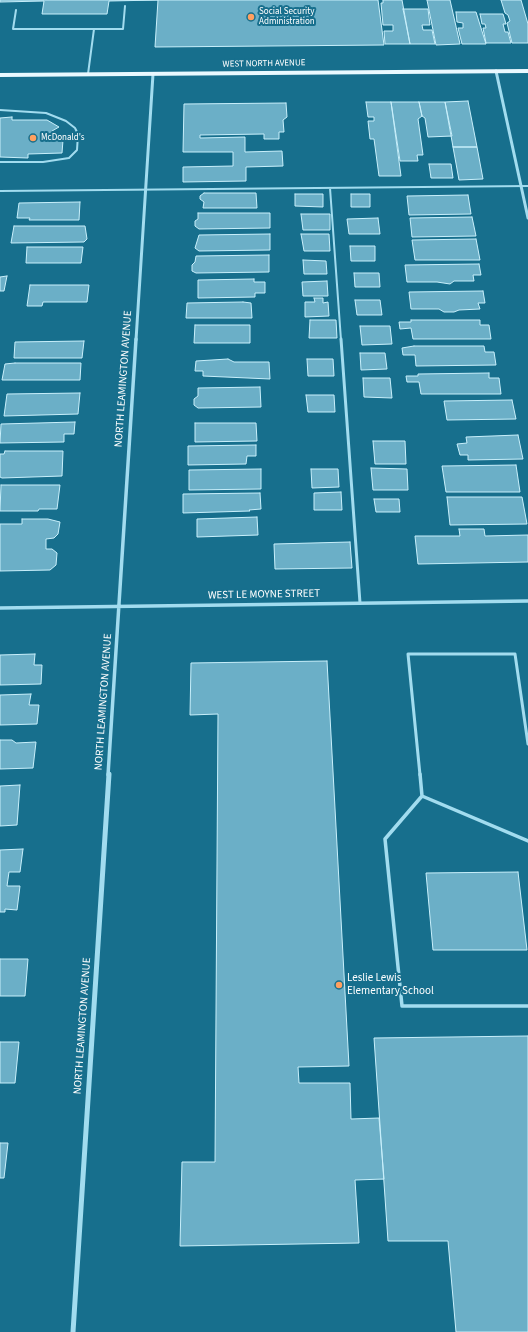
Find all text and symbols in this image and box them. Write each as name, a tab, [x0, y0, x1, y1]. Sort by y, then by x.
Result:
place label: Social Security Administration	[259, 7, 315, 28]
marker: Social Security Administration	[246, 12, 256, 22]
street label: WEST NORTH AVENUE	[222, 58, 306, 70]
marker: McDonald's	[28, 133, 38, 143]
place label: McDonald's	[41, 133, 85, 143]
street label: NORTH LEAMINGTON AVENUE	[113, 310, 135, 448]
street label: WEST LE MOYNE STREET	[208, 587, 320, 603]
street label: NORTH LEAMINGTON AVENUE	[93, 633, 115, 771]
street label: NORTH LEAMINGTON AVENUE	[72, 957, 94, 1095]
place label: Leslie Lewis Elementary School	[347, 972, 434, 998]
marker: Leslie Lewis Elementary School	[334, 980, 344, 990]

